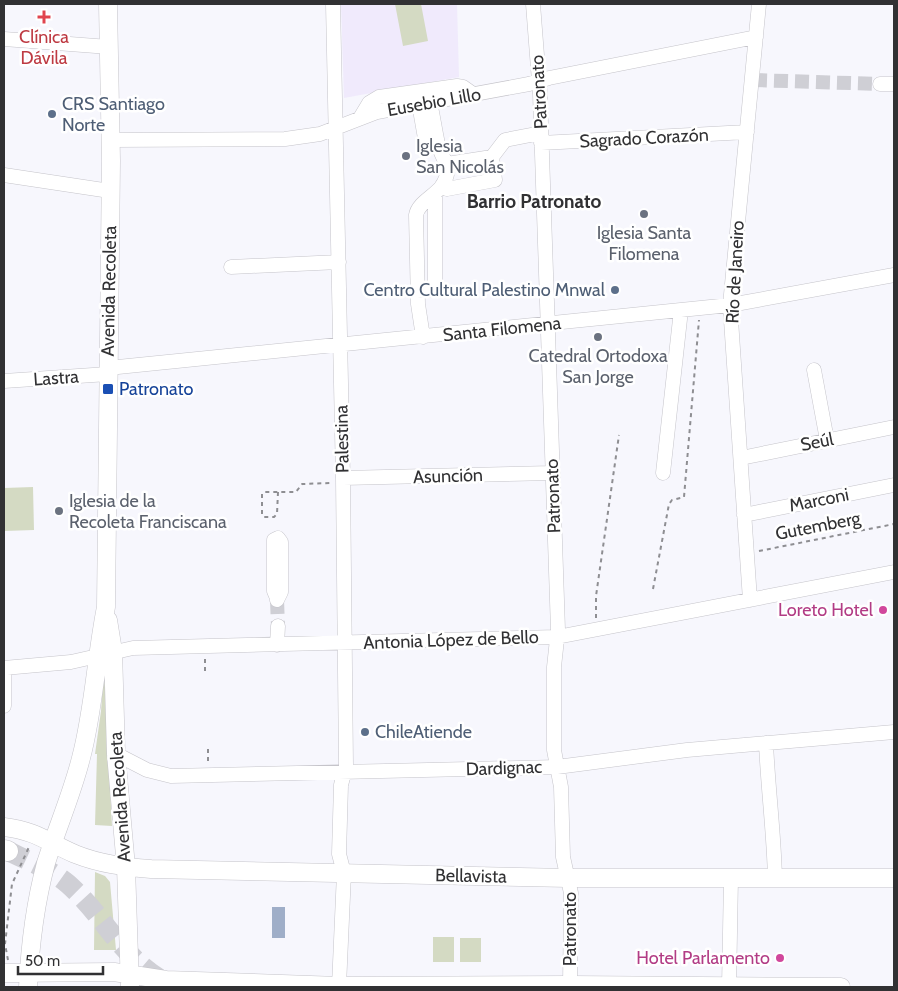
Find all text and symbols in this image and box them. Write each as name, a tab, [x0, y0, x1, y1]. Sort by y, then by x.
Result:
marker: Clínica Dávila	[37, 10, 51, 24]
place label: Clínica Dávila	[19, 26, 69, 69]
street label: Patronato	[526, 54, 552, 130]
street label: Eusebio Lillo	[385, 83, 483, 121]
place label: CRS Santiago Norte	[62, 93, 165, 136]
marker: CRS Santiago Norte	[46, 108, 58, 120]
street label: Sagrado Corazón	[579, 124, 709, 152]
place label: Iglesia San Nicolás	[416, 135, 504, 178]
marker: Iglesia San Nicolás	[400, 150, 412, 162]
district label: Barrio Patronato	[467, 190, 601, 213]
marker: Iglesia Santa Filomena	[638, 208, 650, 220]
street label: Río de Janeiro	[721, 220, 749, 324]
place label: Iglesia Santa Filomena	[597, 222, 692, 265]
street label: Avenida Recoleta	[97, 225, 121, 357]
place label: Centro Cultural Palestino Mnwal	[364, 279, 606, 301]
marker: Centro Cultural Palestino Mnwal	[609, 284, 621, 296]
street label: Santa Filomena	[442, 312, 563, 346]
marker: Catedral Ortodoxa San Jorge	[592, 331, 604, 343]
place label: Catedral Ortodoxa San Jorge	[528, 345, 668, 388]
street label: Lastra	[33, 365, 80, 391]
place label: Patronato	[119, 378, 193, 400]
marker: Patronato	[101, 382, 115, 396]
street label: Palestina	[330, 404, 354, 473]
street label: Seúl	[798, 428, 836, 456]
street label: Patronato	[541, 458, 565, 534]
street label: Asunción	[413, 464, 483, 488]
street label: Marconi	[787, 483, 851, 517]
place label: Iglesia de la Recoleta Franciscana	[69, 490, 227, 533]
marker: Iglesia de la Recoleta Franciscana	[53, 505, 65, 517]
street label: Gutemberg	[774, 507, 863, 545]
place label: Loreto Hotel	[778, 599, 874, 621]
marker: Loreto Hotel	[877, 604, 889, 616]
street label: Antonia López de Bello	[363, 626, 539, 654]
place label: ChileAtiende	[375, 721, 472, 743]
marker: ChileAtiende	[359, 726, 371, 738]
street label: Avenida Recoleta	[104, 731, 136, 863]
street label: Dardignac	[465, 756, 543, 780]
street label: Bellavista	[435, 864, 507, 888]
street label: Patronato	[559, 892, 581, 966]
scale bar	[18, 944, 102, 976]
place label: Hotel Parlamento	[636, 947, 770, 969]
text: 50 m	[25, 952, 60, 970]
marker: Hotel Parlamento	[774, 952, 786, 964]

